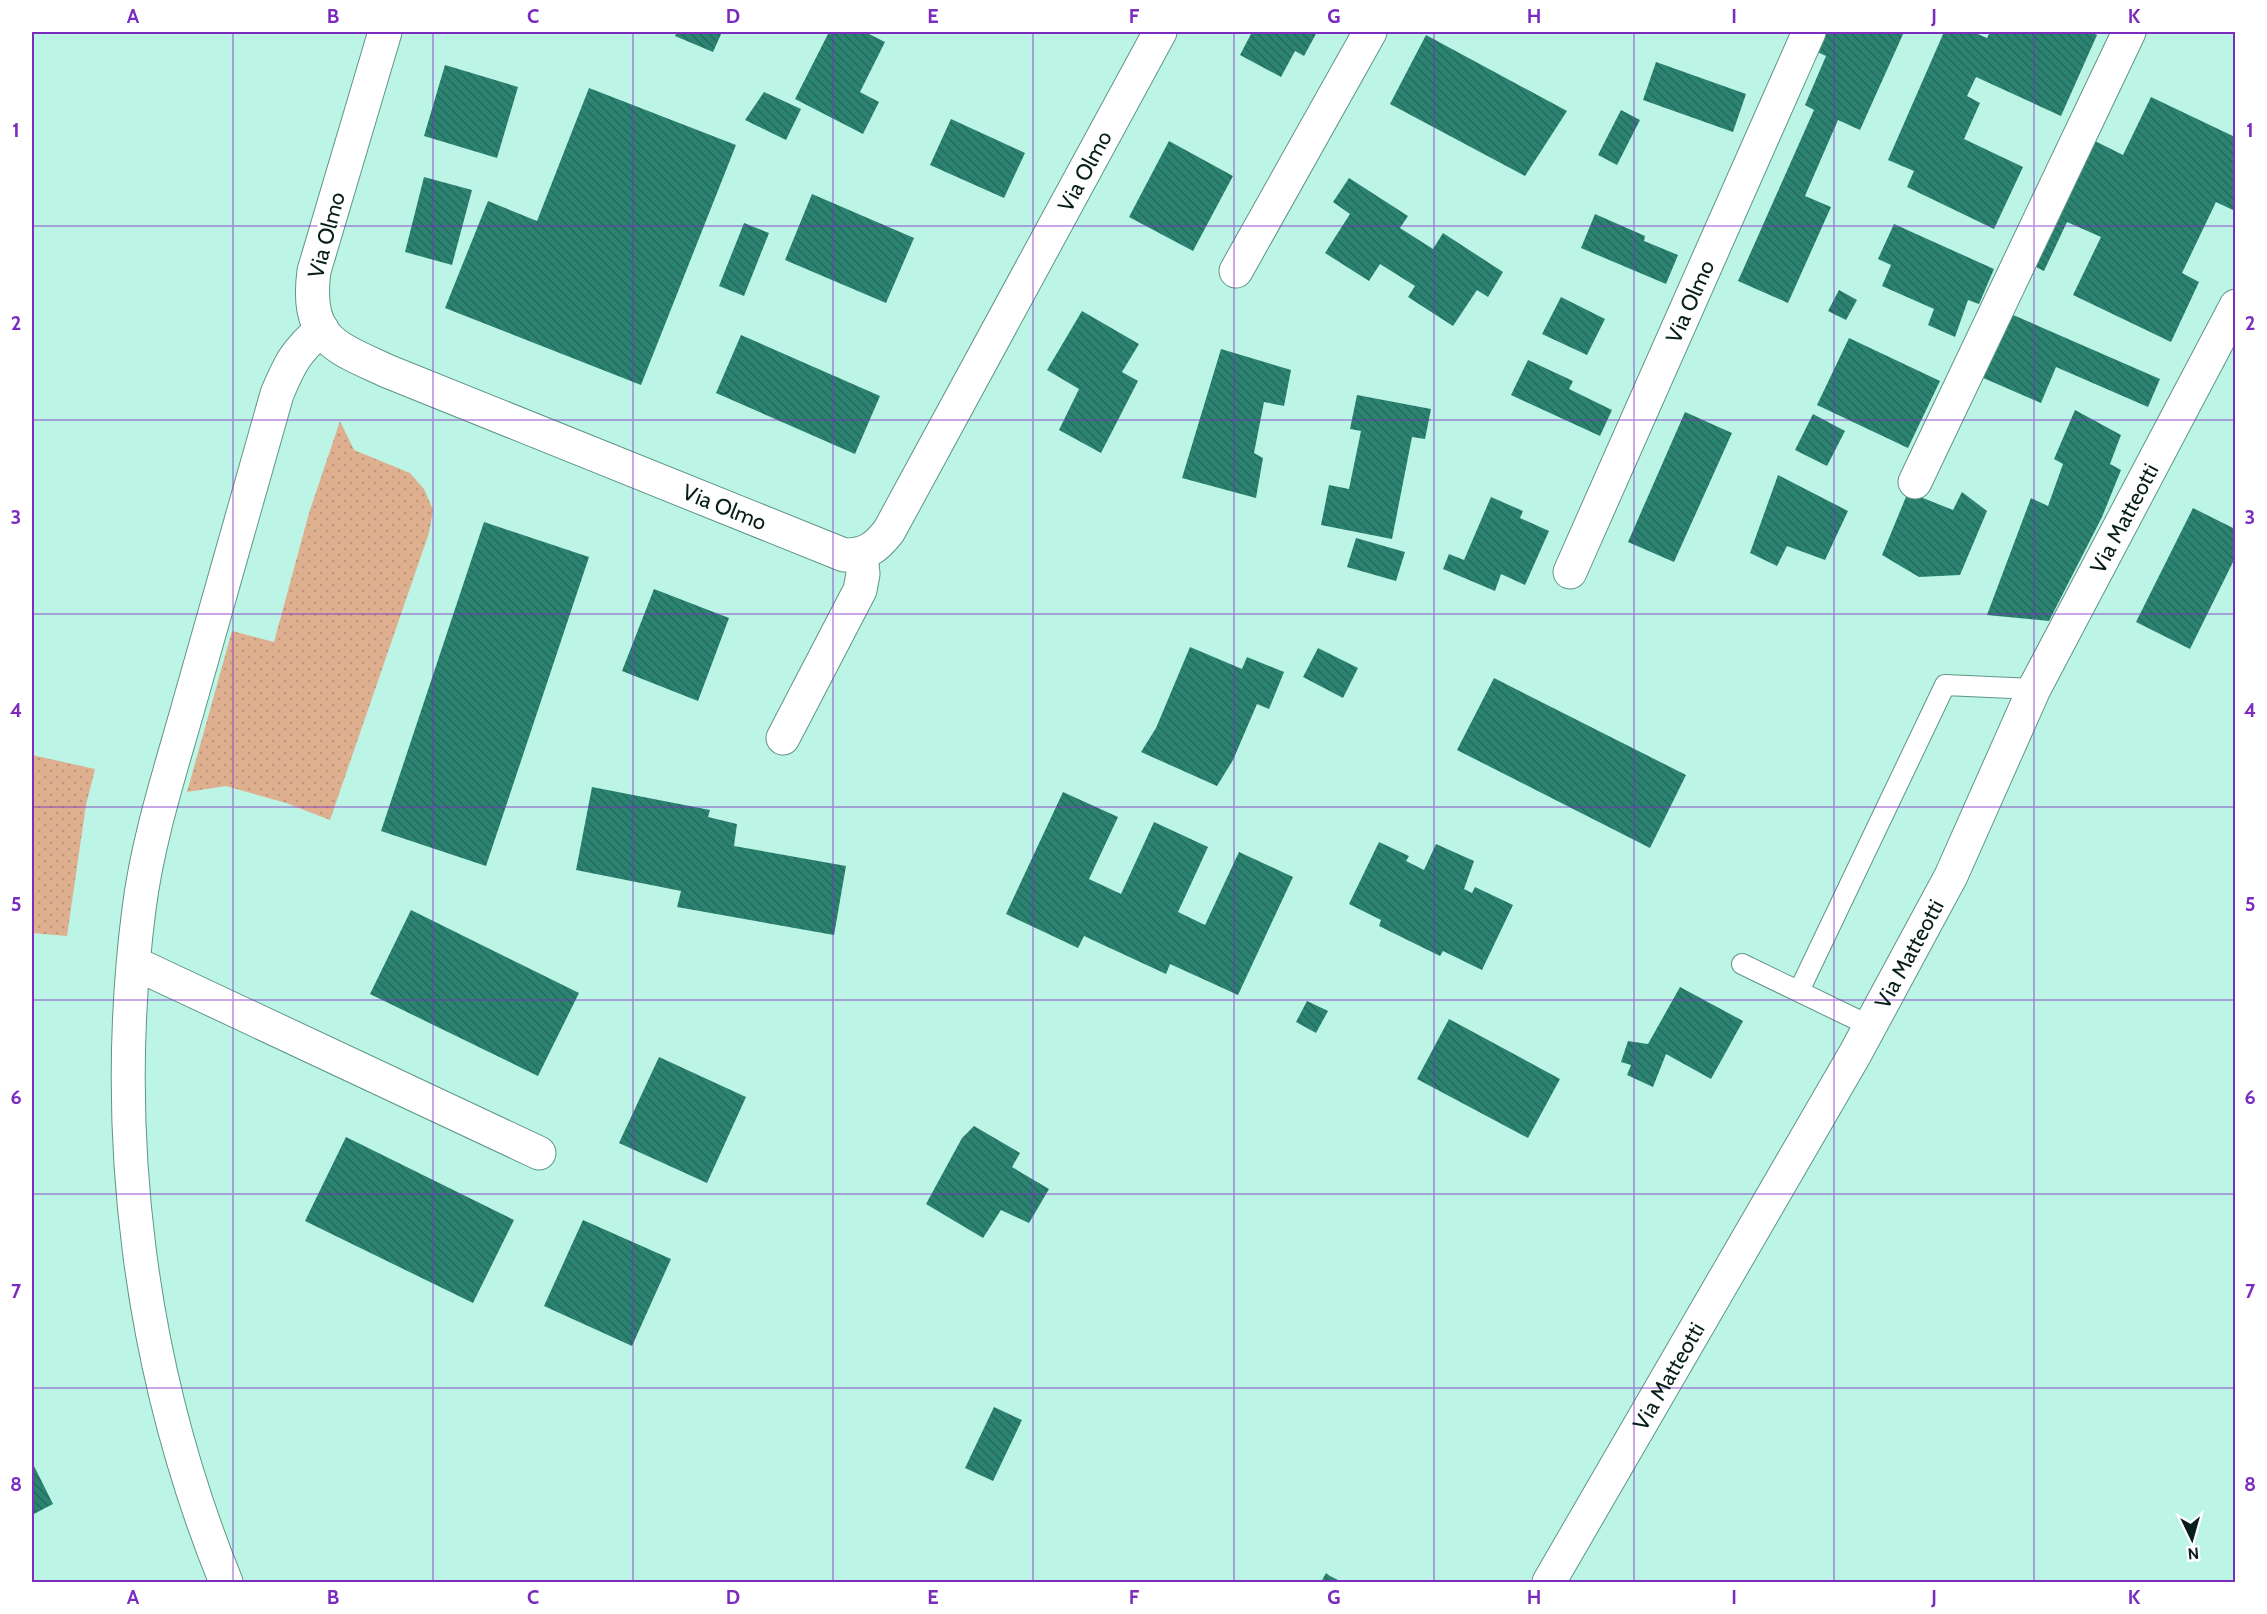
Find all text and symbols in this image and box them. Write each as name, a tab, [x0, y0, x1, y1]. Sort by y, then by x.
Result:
text: A	[127, 4, 140, 28]
text: B	[327, 4, 339, 28]
text: C	[527, 4, 539, 28]
text: D	[726, 4, 740, 28]
text: E	[927, 4, 939, 28]
text: F	[1129, 4, 1140, 28]
text: G	[1327, 4, 1341, 28]
text: H	[1527, 4, 1541, 28]
text: I	[1731, 4, 1737, 28]
text: J	[1930, 4, 1937, 28]
text: K	[2128, 4, 2141, 28]
text: 1	[12, 118, 20, 142]
text: 1	[2246, 118, 2254, 142]
street label: Via Olmo	[1052, 126, 1118, 216]
street label: Via Olmo	[302, 189, 351, 281]
street label: Via Olmo	[1660, 256, 1720, 347]
text: 2	[11, 311, 21, 335]
text: 2	[2245, 311, 2255, 335]
street label: Via Matteotti	[2084, 459, 2164, 578]
street label: Via Olmo	[678, 478, 770, 536]
text: 3	[11, 505, 21, 529]
text: 3	[2245, 505, 2255, 529]
text: 4	[10, 698, 22, 722]
text: 4	[2244, 698, 2256, 722]
text: 5	[11, 892, 21, 916]
text: 5	[2245, 892, 2255, 916]
street label: Via Matteotti	[1869, 895, 1950, 1013]
text: 6	[10, 1085, 22, 1109]
text: 6	[2244, 1085, 2256, 1109]
text: 7	[11, 1279, 22, 1303]
text: 7	[2245, 1279, 2256, 1303]
street label: Via Matteotti	[1627, 1318, 1711, 1435]
text: 8	[10, 1472, 22, 1496]
text: 8	[2244, 1472, 2256, 1496]
north arrow	[2162, 1509, 2222, 1569]
text: N	[2187, 1543, 2200, 1563]
text: A	[127, 1585, 140, 1609]
text: B	[327, 1585, 339, 1609]
text: C	[527, 1585, 539, 1609]
text: D	[726, 1585, 740, 1609]
text: E	[927, 1585, 939, 1609]
text: F	[1129, 1585, 1140, 1609]
text: G	[1327, 1585, 1341, 1609]
text: H	[1527, 1585, 1541, 1609]
text: I	[1731, 1585, 1737, 1609]
text: J	[1930, 1585, 1937, 1609]
text: K	[2128, 1585, 2141, 1609]

